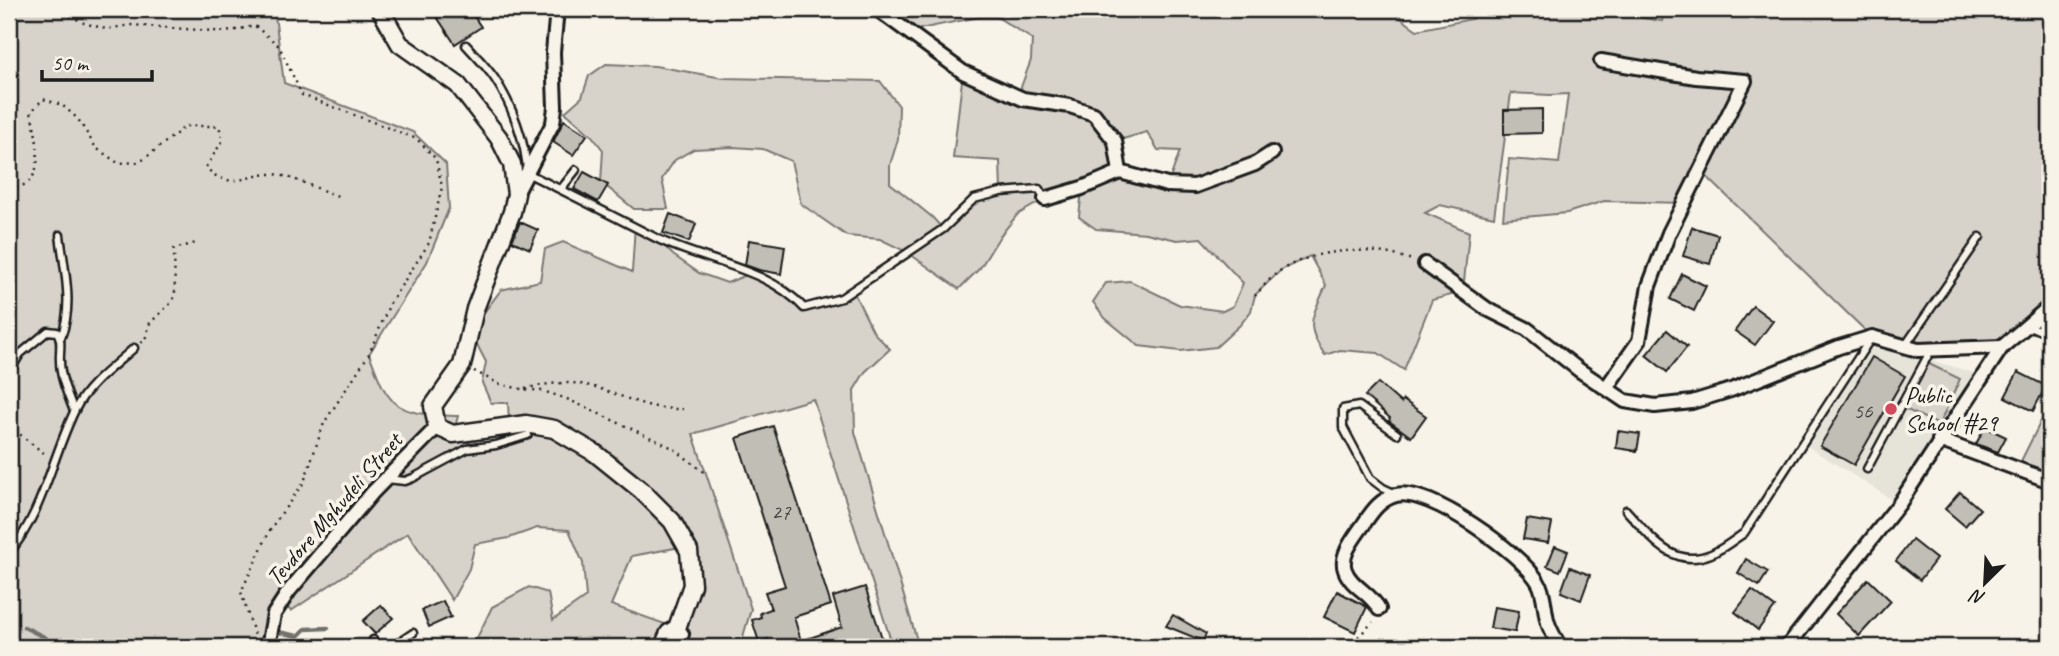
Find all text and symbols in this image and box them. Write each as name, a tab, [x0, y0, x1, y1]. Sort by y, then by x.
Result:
scale bar	[42, 38, 152, 82]
text: 50 m	[52, 50, 90, 76]
place label: Public School #29	[1905, 380, 2000, 438]
house number: 56	[1854, 398, 1873, 424]
marker: Public School #29	[1883, 401, 1899, 417]
street label: Tevdore Mghvdeli Street	[259, 425, 410, 592]
house number: 27	[772, 499, 792, 525]
north arrow	[1951, 548, 2021, 618]
text: N	[1965, 583, 1989, 611]

